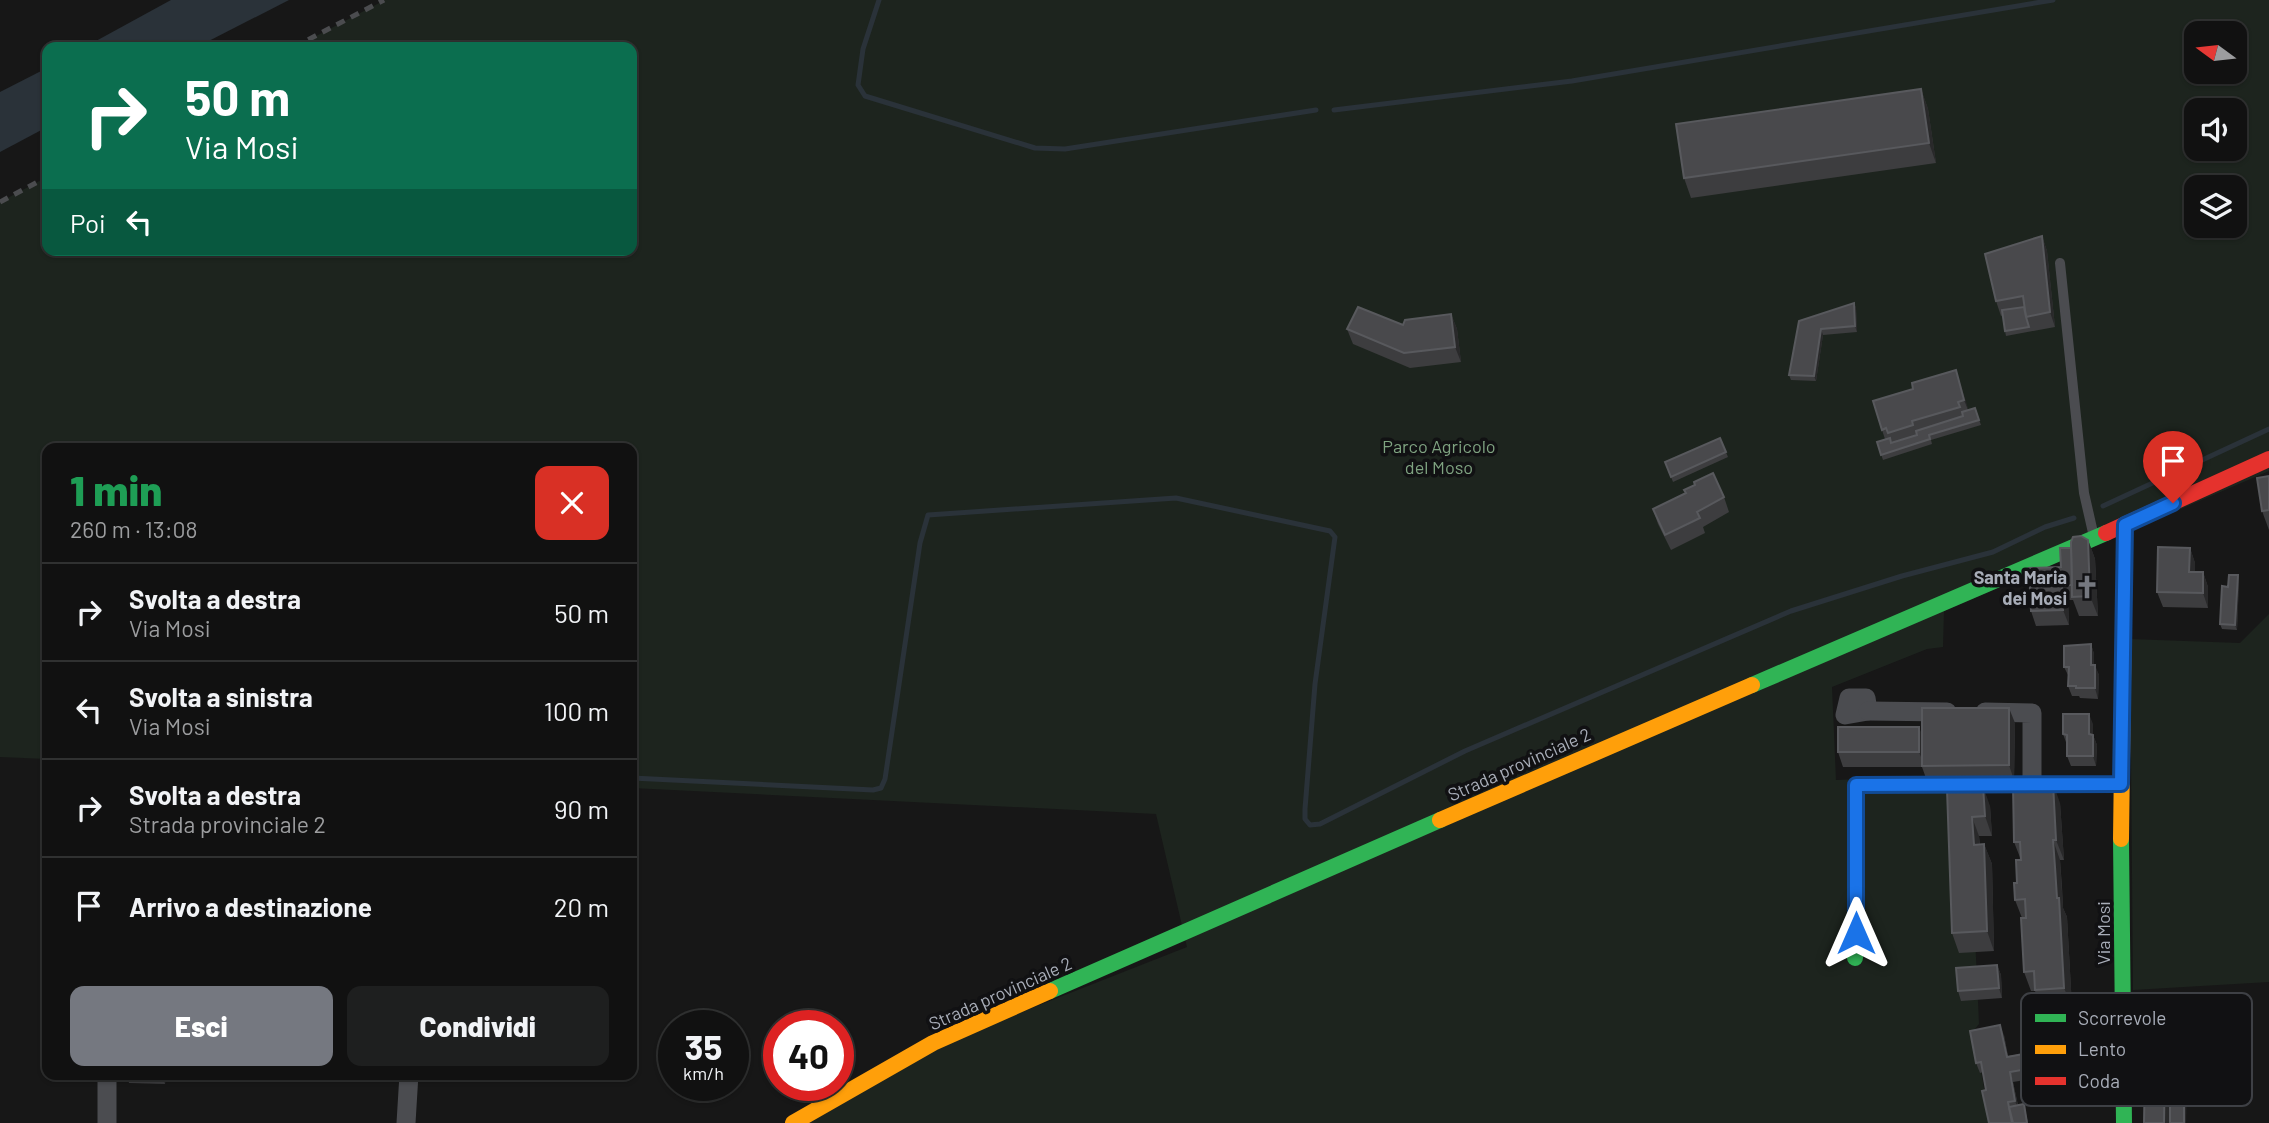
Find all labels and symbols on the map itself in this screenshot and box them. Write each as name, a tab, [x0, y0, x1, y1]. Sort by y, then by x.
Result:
north arrow	[2184, 21, 2247, 84]
pin	[2143, 431, 2203, 503]
park label: Parco Agricolo del Moso	[1382, 435, 1496, 478]
place label: Santa Maria dei Mosi	[1974, 566, 2067, 609]
church icon: Santa Maria dei Mosi	[2073, 573, 2101, 601]
street label: Strada provinciale 2	[1444, 723, 1594, 805]
position arrow	[1819, 896, 1893, 970]
street label: Via Mosi	[2092, 901, 2114, 965]
street label: Strada provinciale 2	[925, 952, 1075, 1034]
legend	[2021, 993, 2252, 1106]
text: Scorrevole	[2078, 1006, 2166, 1029]
speed limit sign: 40	[763, 1010, 854, 1101]
text: Lento	[2078, 1037, 2126, 1060]
text: Coda	[2078, 1069, 2120, 1092]

